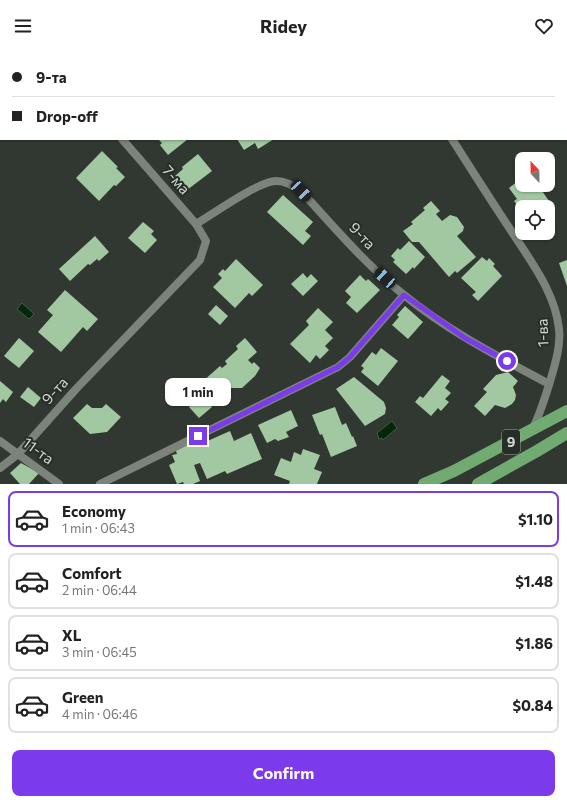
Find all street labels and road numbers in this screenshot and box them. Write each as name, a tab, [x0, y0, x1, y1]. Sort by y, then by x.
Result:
street label: 7-ма	[159, 161, 194, 198]
street label: 9-та	[346, 218, 380, 253]
street label: 1-ва	[533, 318, 551, 348]
street label: 9-та	[37, 373, 71, 408]
road number: 9	[502, 430, 520, 454]
street label: 11-та	[20, 433, 58, 467]

